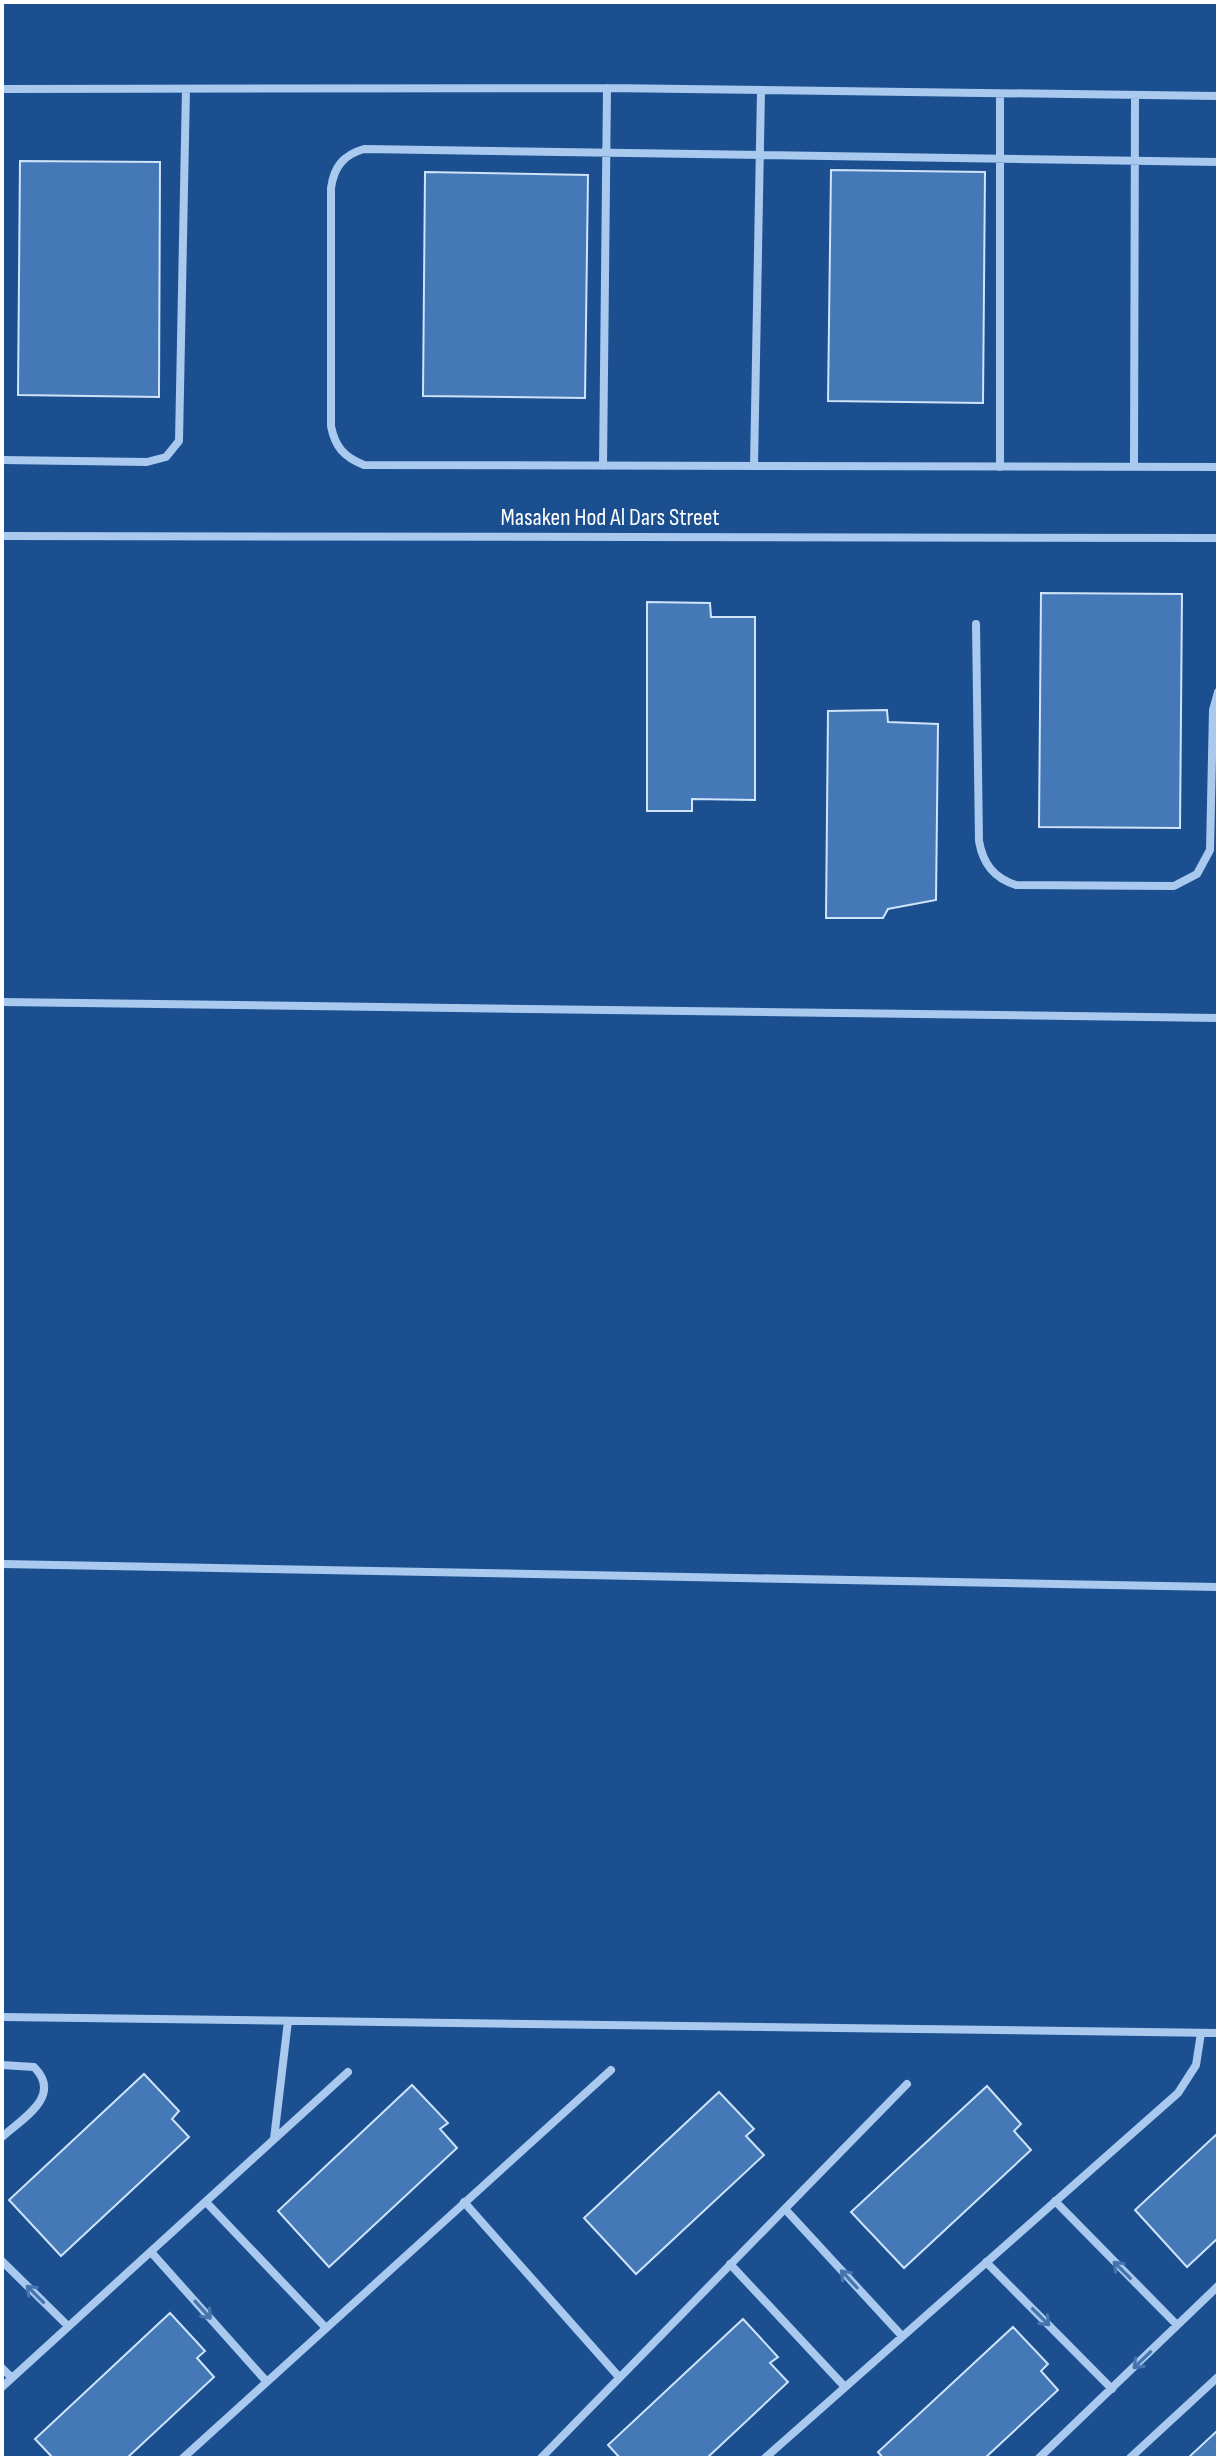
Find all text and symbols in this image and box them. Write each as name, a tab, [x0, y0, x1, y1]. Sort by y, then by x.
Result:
street label: Masaken Hod Al Dars Street	[500, 503, 720, 532]
one-way arrow	[1113, 2260, 1132, 2280]
one-way arrow	[840, 2269, 859, 2289]
one-way arrow	[26, 2285, 45, 2304]
one-way arrow	[193, 2300, 212, 2320]
one-way arrow	[1031, 2308, 1051, 2327]
one-way arrow	[1132, 2350, 1152, 2369]

